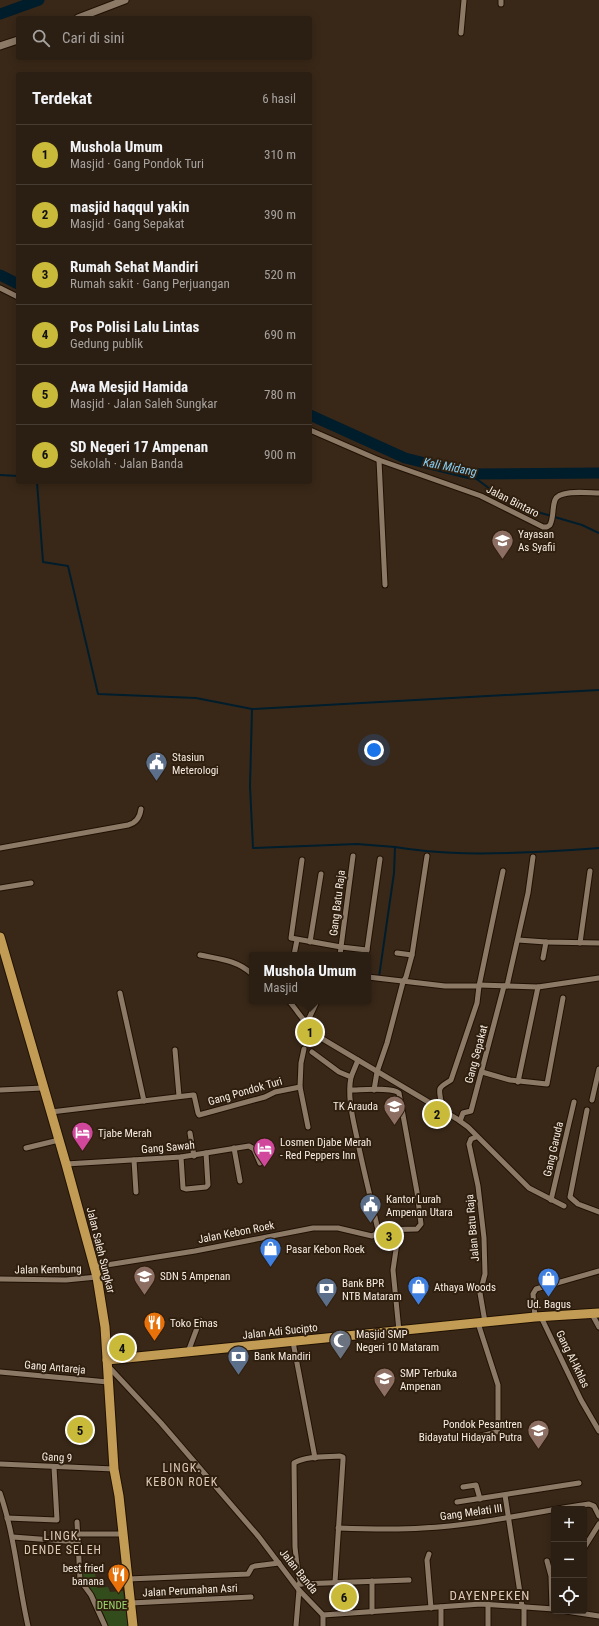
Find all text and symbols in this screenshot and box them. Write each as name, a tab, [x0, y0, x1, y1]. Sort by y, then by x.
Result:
search box	[16, 16, 312, 60]
icon: search	[30, 27, 52, 49]
text: Cari di sini	[62, 29, 124, 47]
text: Terdekat	[32, 88, 92, 108]
text: 6 hasil	[262, 91, 296, 106]
text: Mushola Umum	[70, 138, 163, 156]
text: 1	[42, 147, 48, 162]
text: 310 m	[264, 147, 296, 162]
text: Masjid · Gang Pondok Turi	[70, 156, 204, 171]
text: masjid haqqul yakin	[70, 198, 189, 216]
text: 2	[42, 207, 48, 222]
text: 390 m	[264, 207, 296, 222]
text: Masjid · Gang Sepakat	[70, 216, 184, 231]
text: Rumah Sehat Mandiri	[70, 258, 198, 276]
text: 3	[42, 267, 48, 282]
text: 520 m	[264, 267, 296, 282]
text: Rumah sakit · Gang Perjuangan	[70, 276, 230, 291]
text: Pos Polisi Lalu Lintas	[70, 318, 199, 336]
text: 4	[42, 327, 48, 342]
text: 690 m	[264, 327, 296, 342]
text: Gedung publik	[70, 336, 143, 351]
text: Awa Mesjid Hamida	[70, 378, 188, 396]
text: 5	[42, 387, 48, 402]
text: 780 m	[264, 387, 296, 402]
text: Masjid · Jalan Saleh Sungkar	[70, 396, 218, 411]
text: SD Negeri 17 Ampenan	[70, 438, 208, 456]
text: 6	[42, 447, 48, 462]
text: 900 m	[264, 447, 296, 462]
water label: Kali Midang	[422, 455, 478, 479]
text: Sekolah · Jalan Banda	[70, 456, 183, 471]
street label: Jalan Bintaro	[484, 483, 542, 520]
school or university icon: Yayasan As Syafii	[489, 527, 515, 560]
place label: Yayasan As Syafii	[518, 528, 555, 554]
your location	[364, 740, 384, 760]
public building icon: Stasiun Meterologi	[143, 750, 169, 783]
place label: Stasiun Meterologi	[172, 751, 219, 777]
street label: Gang Batu Raja	[327, 869, 348, 937]
popup	[249, 952, 371, 1004]
text: Mushola Umum	[264, 962, 356, 980]
text: Masjid	[264, 980, 298, 995]
pin: 1	[297, 1017, 323, 1047]
street label: Gang Sepakat	[462, 1023, 491, 1085]
street label: Gang Pondok Turi	[207, 1075, 284, 1108]
school or university icon: TK Arauda	[381, 1093, 407, 1126]
pin: 2	[424, 1099, 450, 1129]
place label: TK Arauda	[333, 1100, 378, 1113]
hotel icon: Tjabe Merah	[69, 1120, 95, 1153]
street label: Gang Garuda	[541, 1120, 566, 1178]
place label: Tjabe Merah	[98, 1127, 152, 1140]
hotel icon: Losmen Djabe Merah - Red Peppers Inn	[251, 1135, 277, 1168]
place label: Losmen Djabe Merah - Red Peppers Inn	[280, 1136, 371, 1162]
street label: Gang Sawah	[141, 1139, 195, 1156]
public building icon: Kantor Lurah Ampenan Utara	[357, 1192, 383, 1225]
place label: Kantor Lurah Ampenan Utara	[386, 1193, 453, 1219]
street label: Jalan Batu Raja	[463, 1194, 482, 1262]
street label: Jalan Saleh Sungkar	[84, 1206, 118, 1295]
street label: Jalan Kebon Roek	[197, 1219, 275, 1246]
pin: 3	[376, 1221, 402, 1251]
shop icon: Pasar Kebon Roek	[257, 1236, 283, 1269]
place label: Pasar Kebon Roek	[286, 1243, 365, 1256]
street label: Jalan Kembung	[14, 1262, 82, 1277]
school or university icon: SDN 5 Ampenan	[131, 1263, 157, 1296]
shop icon: Ud. Bagus	[536, 1265, 562, 1298]
place label: SDN 5 Ampenan	[160, 1270, 230, 1283]
shop icon: Athaya Woods	[406, 1274, 432, 1307]
bank icon: Bank BPR NTB Mataram	[314, 1276, 340, 1309]
place label: Bank BPR NTB Mataram	[342, 1277, 402, 1303]
place label: Athaya Woods	[434, 1281, 496, 1294]
place label: Ud. Bagus	[527, 1298, 571, 1311]
restaurant icon: Toko Emas	[141, 1310, 167, 1343]
place label: Toko Emas	[170, 1317, 218, 1330]
street label: Jalan Adi Sucipto	[242, 1321, 319, 1342]
mosque icon: Masjid SMP Negeri 10 Mataram	[327, 1327, 353, 1360]
place label: Masjid SMP Negeri 10 Mataram	[356, 1328, 439, 1354]
street label: Gang Al-Ikhlas	[553, 1328, 592, 1390]
pin: 4	[109, 1333, 135, 1363]
bank icon: Bank Mandiri	[226, 1343, 252, 1376]
place label: Bank Mandiri	[254, 1350, 311, 1363]
street label: Gang Antareja	[24, 1358, 86, 1377]
school or university icon: SMP Terbuka Ampenan	[371, 1366, 397, 1399]
place label: SMP Terbuka Ampenan	[400, 1367, 457, 1393]
pin: 5	[67, 1415, 93, 1445]
school or university icon: Pondok Pesantren Bidayatul Hidayah Putra	[525, 1417, 551, 1450]
place label: Pondok Pesantren Bidayatul Hidayah Putra	[419, 1418, 522, 1444]
street label: Gang 9	[41, 1450, 73, 1465]
district label: LINGK. KEBON ROEK	[146, 1461, 218, 1489]
street label: Gang Melati III	[439, 1502, 503, 1523]
map controls	[551, 1506, 587, 1614]
button: +	[551, 1506, 587, 1542]
district label: LINGK. DENDE SELEH	[24, 1529, 102, 1557]
button: −	[551, 1542, 587, 1578]
street label: Jalan Banda	[277, 1546, 321, 1596]
restaurant icon: best fried banana	[106, 1561, 132, 1594]
place label: best fried banana	[63, 1562, 104, 1588]
button: locate	[551, 1578, 587, 1614]
street label: Jalan Perumahan Asri	[142, 1582, 238, 1599]
pin: 6	[331, 1582, 357, 1612]
district label: DAYENPEKEN	[450, 1588, 530, 1603]
park label: DENDE	[97, 1599, 128, 1612]

